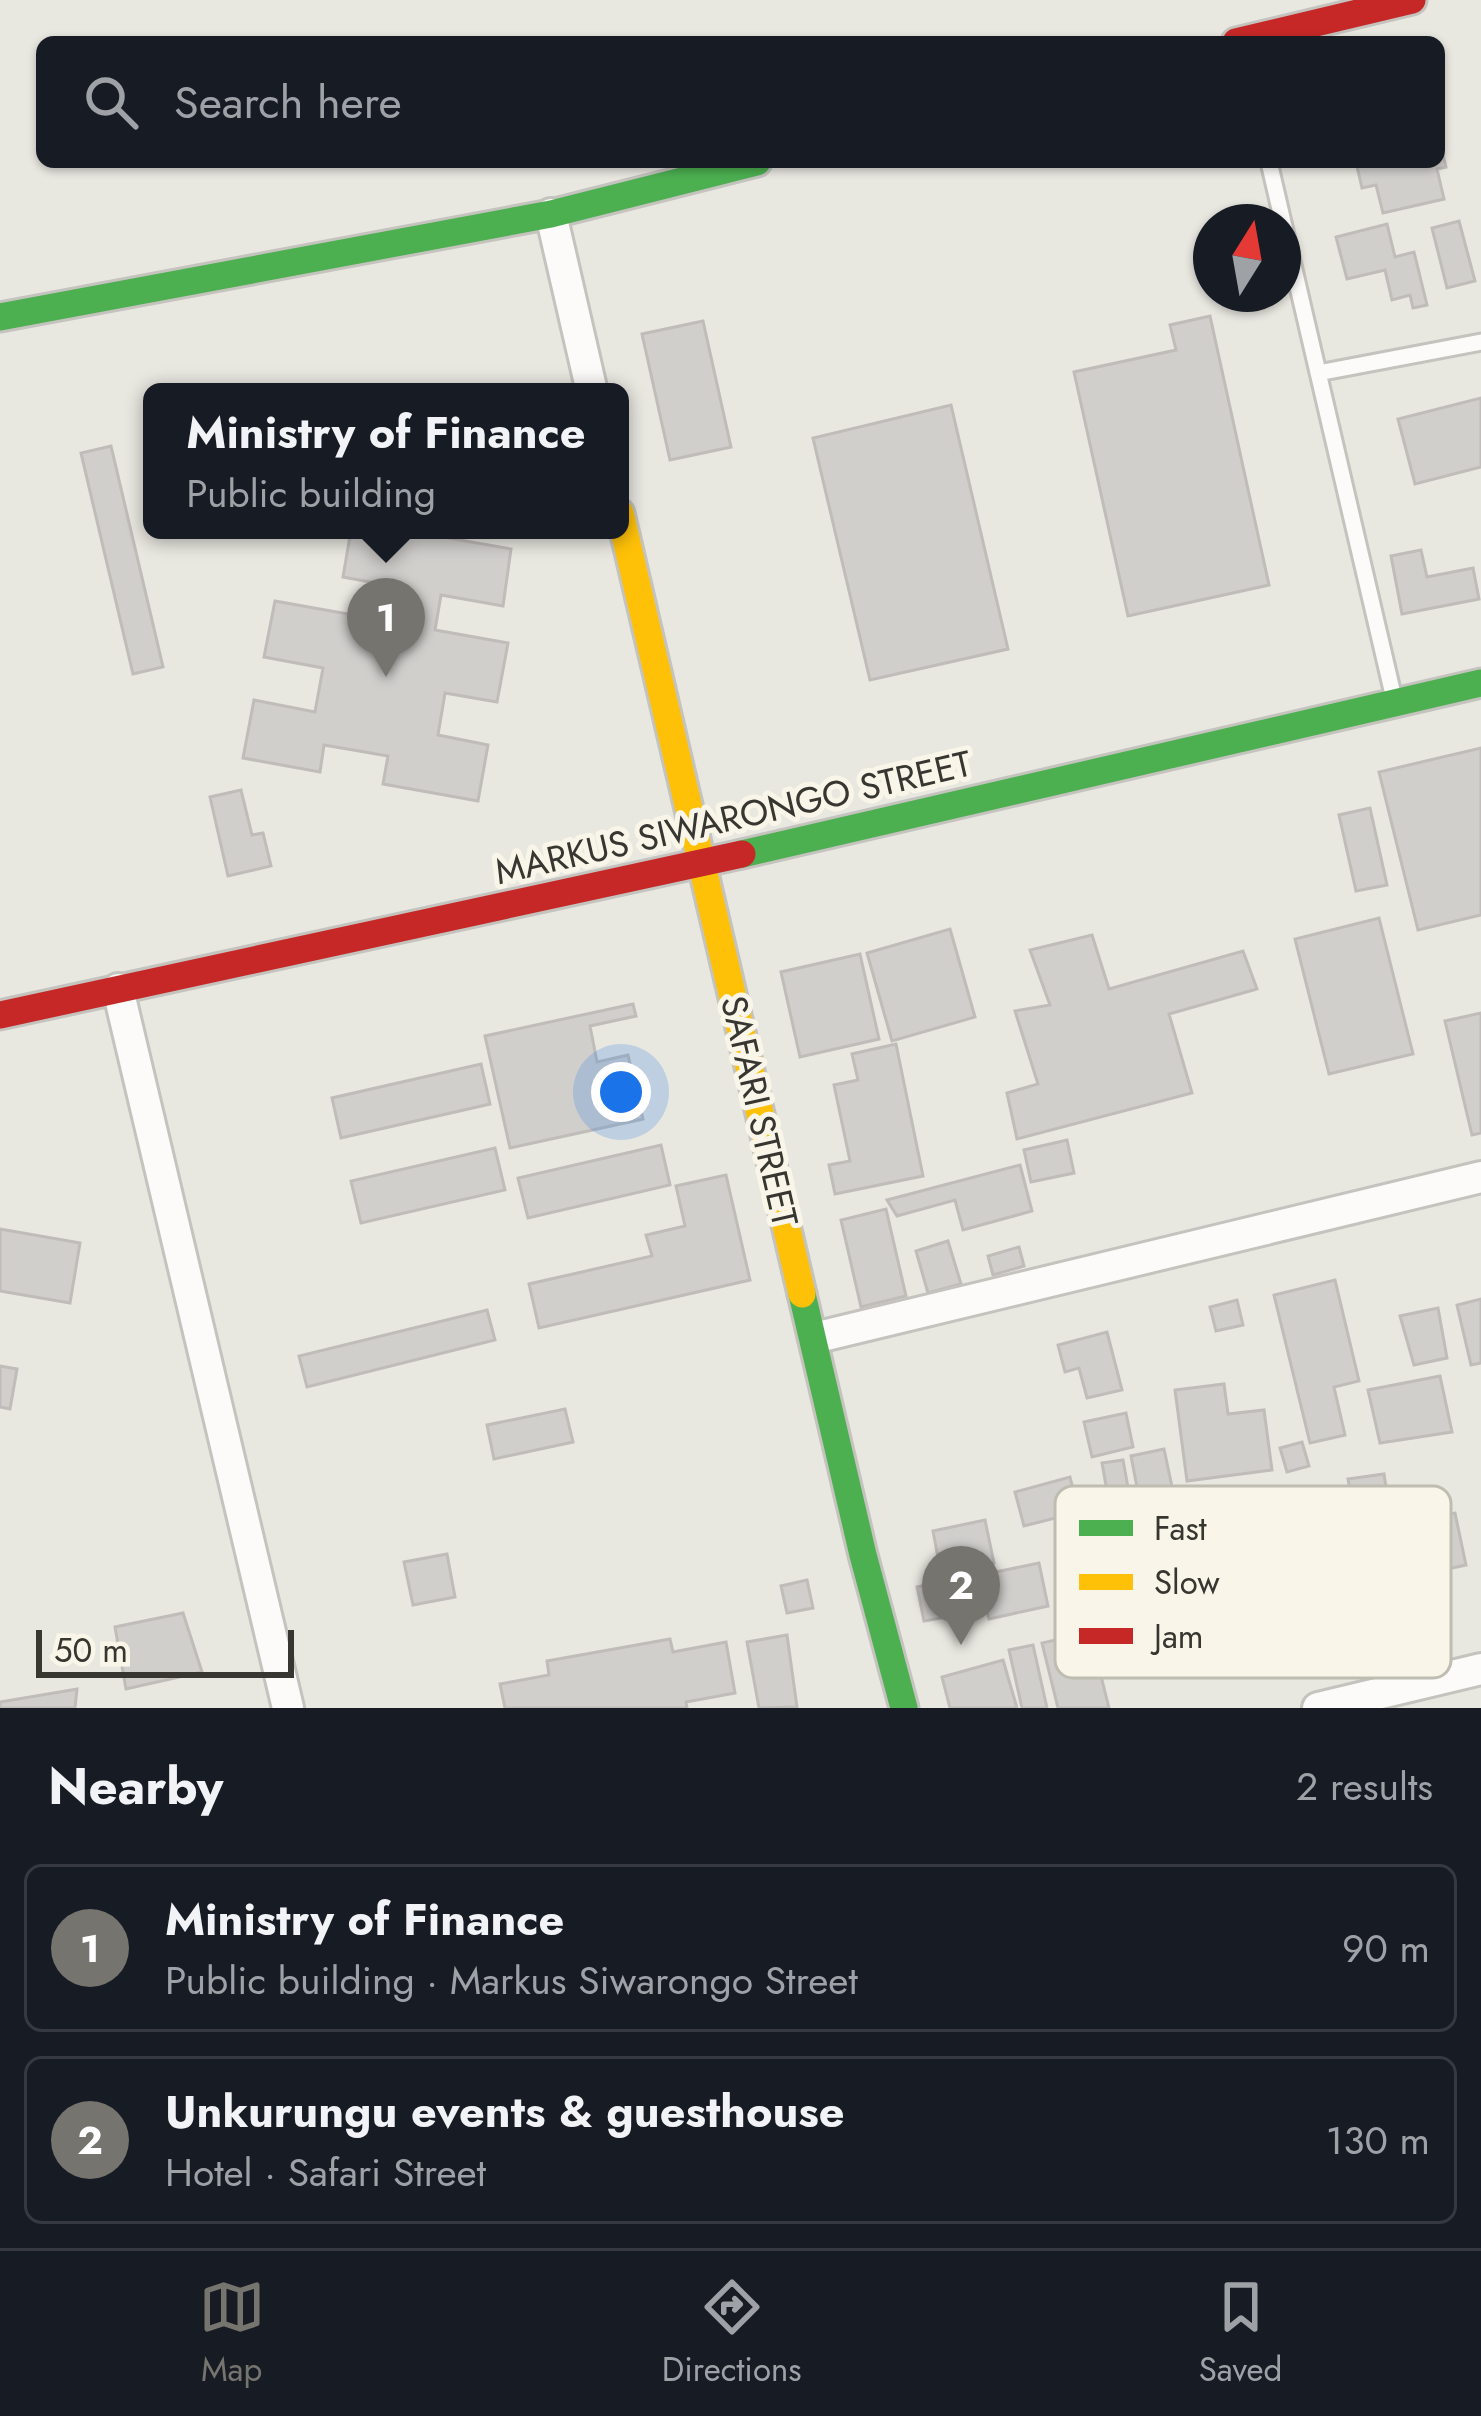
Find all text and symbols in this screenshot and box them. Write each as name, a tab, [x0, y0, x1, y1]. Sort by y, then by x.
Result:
search box	[36, 36, 1445, 168]
icon: search	[78, 69, 144, 135]
text: Search here	[174, 70, 402, 135]
north arrow	[1193, 204, 1301, 312]
popup	[143, 383, 629, 539]
text: Ministry of Finance	[186, 400, 586, 465]
text: Public building	[186, 465, 436, 522]
pin: 1	[347, 578, 425, 677]
street label: MARKUS SIWARONGO STREET	[490, 737, 977, 897]
street label: SAFARI STREET	[708, 990, 812, 1232]
your location	[591, 1062, 651, 1122]
legend	[1055, 1486, 1451, 1678]
text: Fast	[1154, 1505, 1207, 1552]
pin: 2	[922, 1546, 1000, 1645]
text: Slow	[1154, 1559, 1220, 1606]
text: Jam	[1150, 1613, 1204, 1660]
scale bar	[36, 1624, 294, 1677]
text: 50 m	[54, 1627, 128, 1674]
text: Nearby	[48, 1749, 223, 1823]
text: 2 results	[1296, 1758, 1433, 1815]
text: Ministry of Finance	[165, 1887, 564, 1952]
text: 1	[80, 1920, 100, 1977]
text: 90 m	[1342, 1920, 1430, 1977]
text: Public building · Markus Siwarongo Street	[165, 1952, 858, 2009]
text: Unkurungu events & guesthouse	[165, 2079, 845, 2144]
text: 2	[77, 2112, 103, 2169]
text: 130 m	[1326, 2112, 1430, 2169]
text: Hotel · Safari Street	[165, 2144, 486, 2201]
tab: Map	[199, 2274, 265, 2393]
tab: Directions	[662, 2274, 802, 2393]
tab: Saved	[1199, 2274, 1282, 2393]

